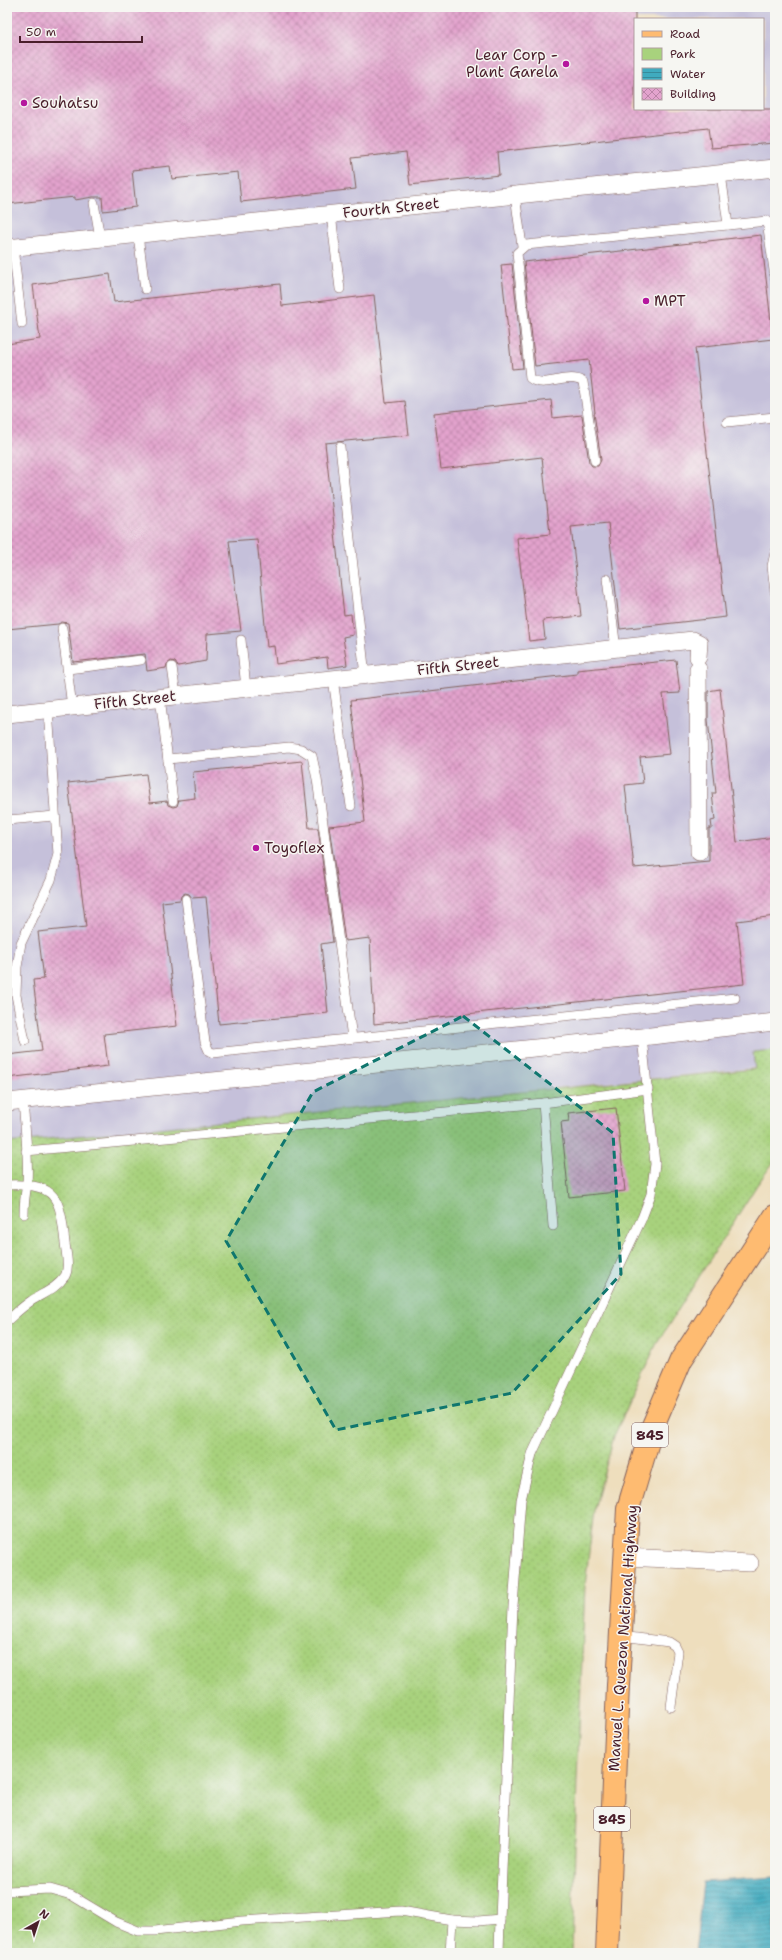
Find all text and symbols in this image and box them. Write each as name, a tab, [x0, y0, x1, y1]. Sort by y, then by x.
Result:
scale bar	[20, 18, 142, 44]
legend	[634, 18, 764, 110]
text: 50 m	[26, 24, 56, 40]
text: Road	[670, 26, 701, 42]
place label: Lear Corp - Plant Garela	[466, 45, 559, 82]
text: Park	[670, 46, 696, 62]
marker: Lear Corp - Plant Garela	[561, 59, 571, 69]
text: Water	[670, 66, 706, 82]
text: Building	[670, 86, 716, 102]
place label: Souhatsu	[32, 93, 98, 113]
marker: Souhatsu	[19, 98, 29, 108]
street label: Fourth Street	[342, 193, 440, 223]
place label: MPT	[654, 291, 686, 311]
marker: MPT	[641, 296, 651, 306]
street label: Fifth Street	[416, 652, 500, 680]
street label: Fifth Street	[93, 686, 177, 714]
place label: Toyoflex	[264, 838, 324, 858]
marker: Toyoflex	[251, 843, 261, 853]
road number: 845	[632, 1423, 668, 1447]
street label: Manuel L. Quezon National Highway	[604, 1504, 642, 1772]
road number: 845	[594, 1807, 630, 1831]
north arrow	[18, 1902, 58, 1942]
text: N	[36, 1906, 52, 1923]

